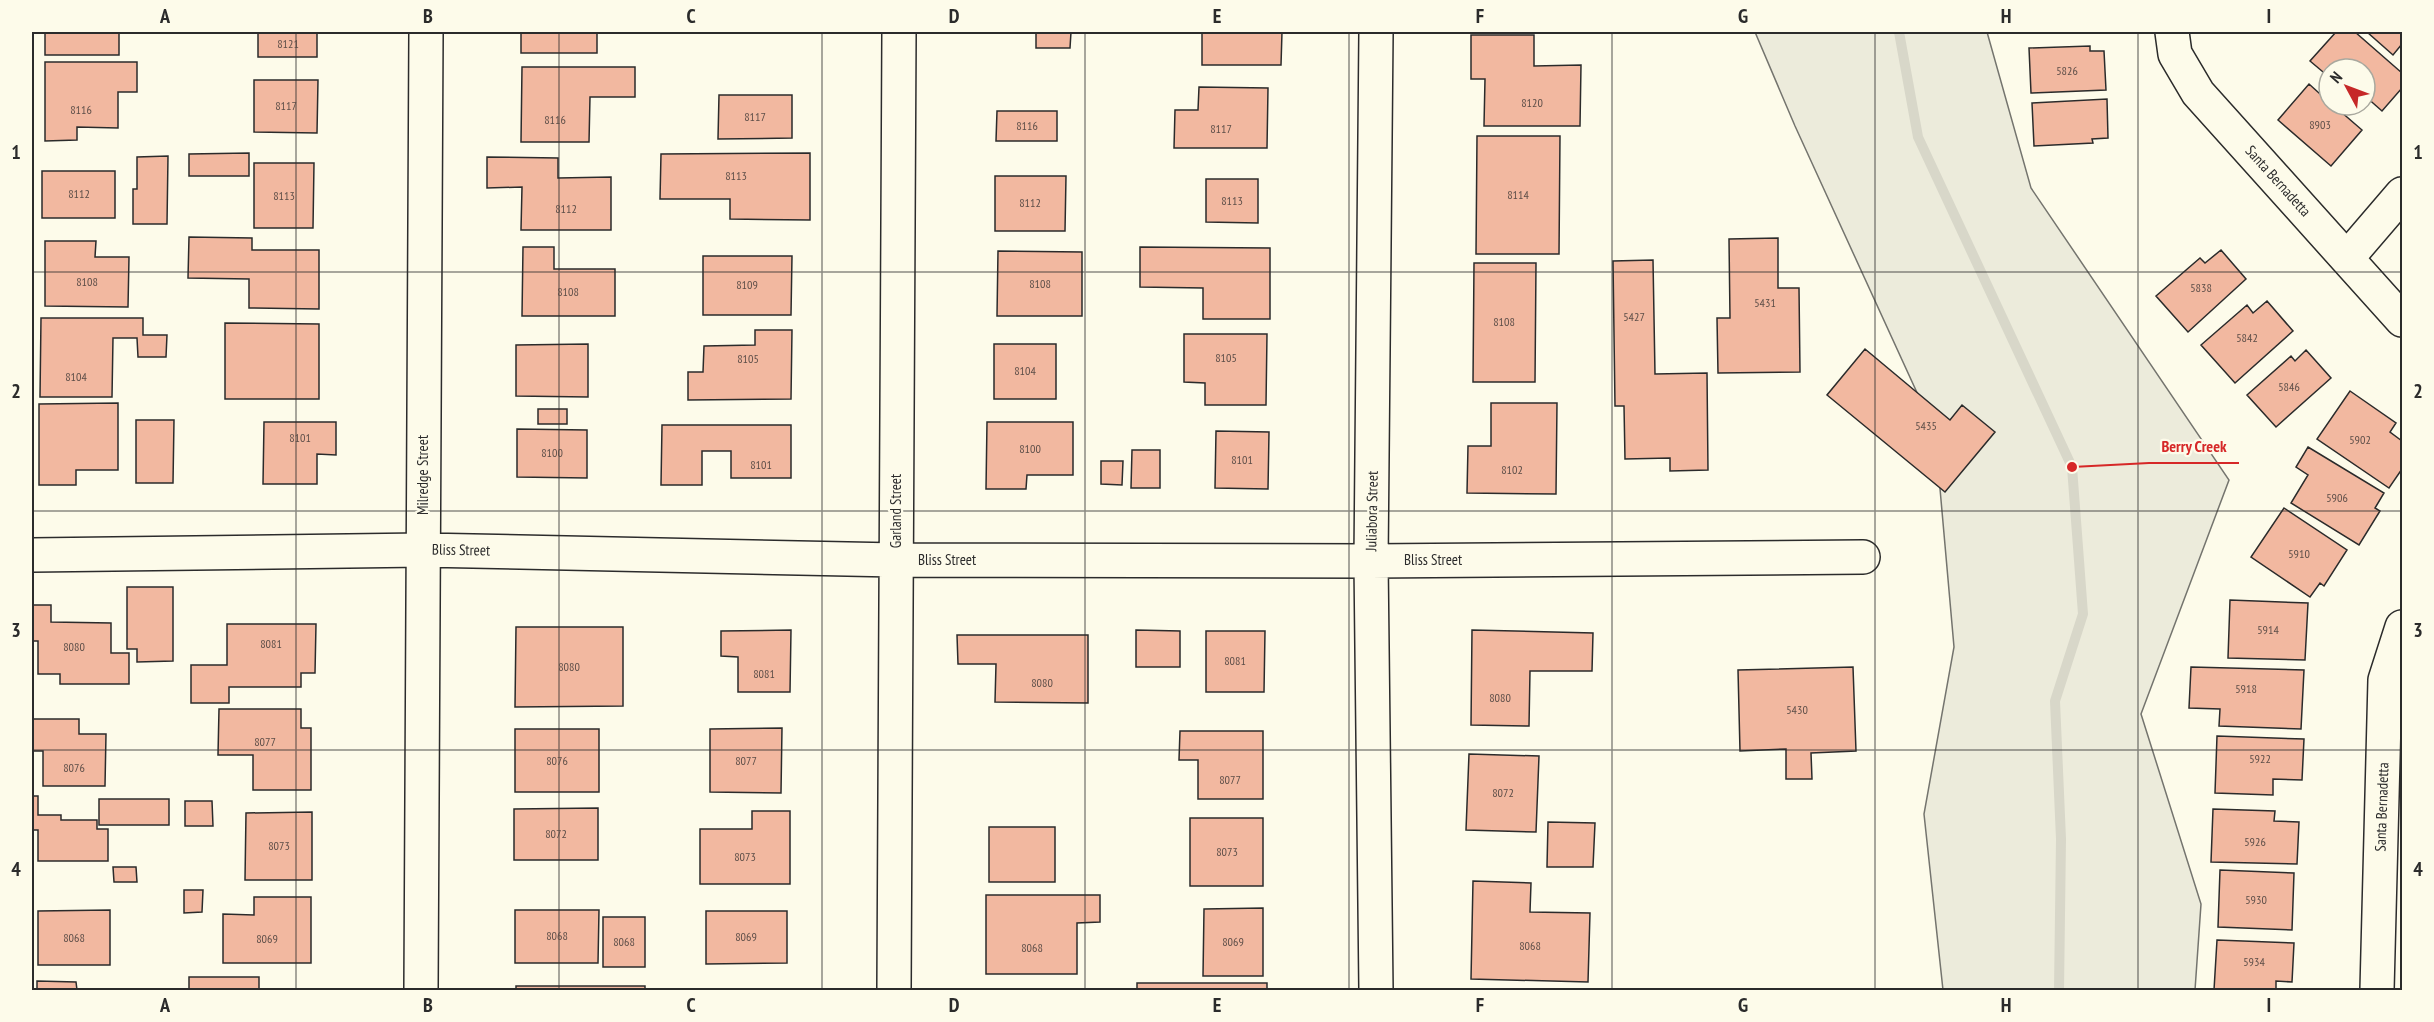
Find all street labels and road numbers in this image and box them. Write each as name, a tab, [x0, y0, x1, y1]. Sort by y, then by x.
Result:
street label: Santa Bernadetta	[2241, 141, 2315, 220]
street label: Milredge Street	[413, 435, 432, 515]
street label: Juliabora Street	[1361, 471, 1382, 552]
street label: Garland Street	[886, 474, 905, 548]
street label: Bliss Street	[432, 539, 490, 560]
street label: Bliss Street	[918, 550, 976, 569]
street label: Bliss Street	[1404, 550, 1462, 569]
street label: Santa Bernadetta	[2370, 762, 2393, 852]

